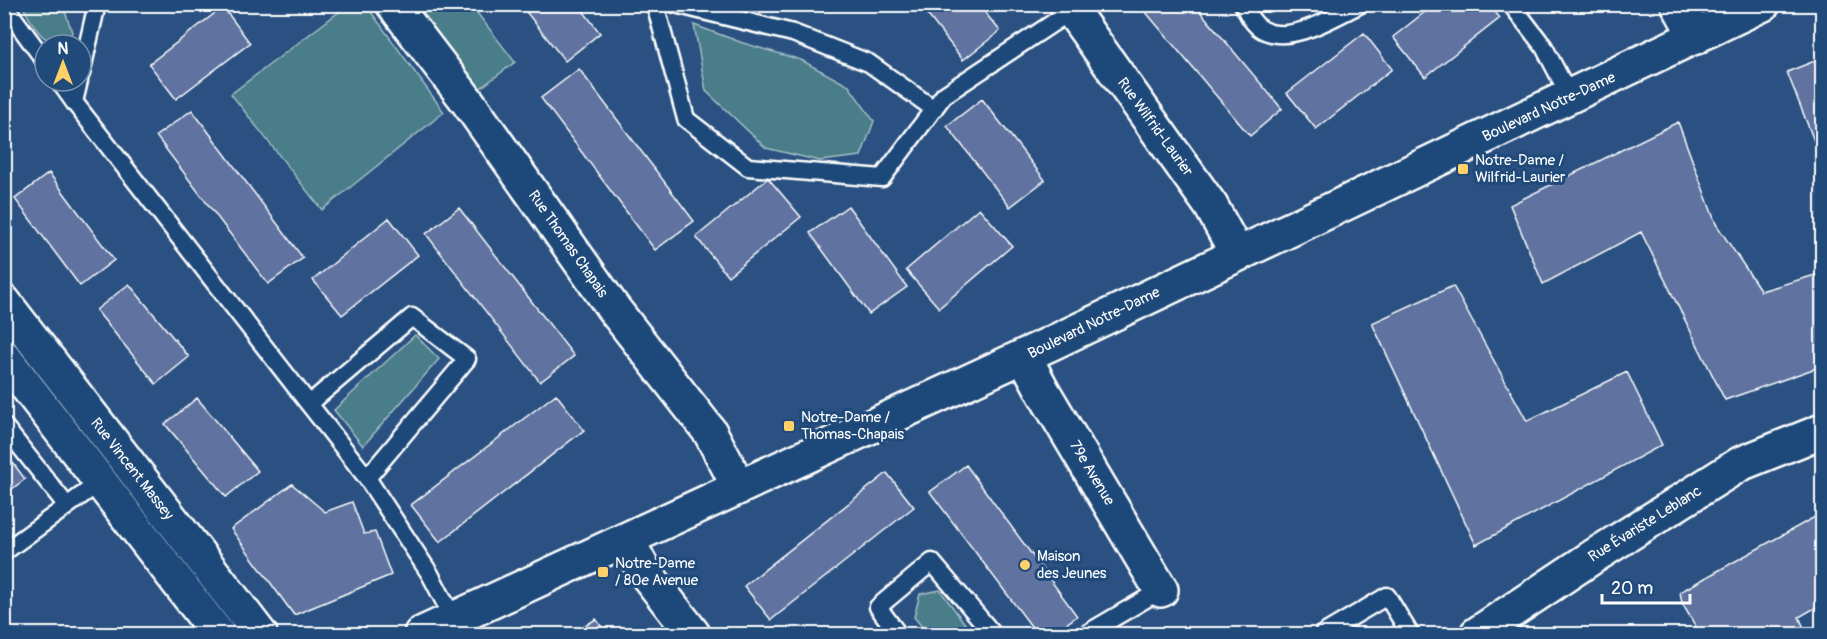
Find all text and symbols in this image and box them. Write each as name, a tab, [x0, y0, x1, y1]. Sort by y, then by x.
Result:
north arrow	[33, 33, 93, 93]
text: N	[58, 39, 69, 59]
street label: Boulevard Notre-Dame	[1479, 68, 1619, 146]
street label: Rue Wilfrid-Laurier	[1113, 74, 1198, 181]
place label: Notre-Dame / Wilfrid-Laurier	[1475, 151, 1566, 187]
marker: Notre-Dame / Wilfrid-Laurier	[1456, 162, 1470, 176]
street label: Rue Thomas Chapais	[524, 187, 612, 302]
street label: Boulevard Notre-Dame	[1025, 283, 1164, 363]
place label: Notre-Dame / Thomas-Chapais	[801, 408, 904, 444]
street label: Rue Vincent Massey	[86, 414, 178, 524]
marker: Notre-Dame / Thomas-Chapais	[782, 419, 796, 433]
street label: 79e Avenue	[1065, 437, 1119, 509]
street label: Rue Évariste Leblanc	[1585, 481, 1705, 566]
place label: Maison des Jeunes	[1037, 547, 1107, 583]
place label: Notre-Dame / 80e Avenue	[615, 554, 699, 590]
marker: Maison des Jeunes	[1018, 558, 1032, 572]
marker: Notre-Dame / 80e Avenue	[596, 565, 610, 579]
scale bar	[1602, 567, 1690, 605]
text: 20 m	[1611, 577, 1653, 600]

